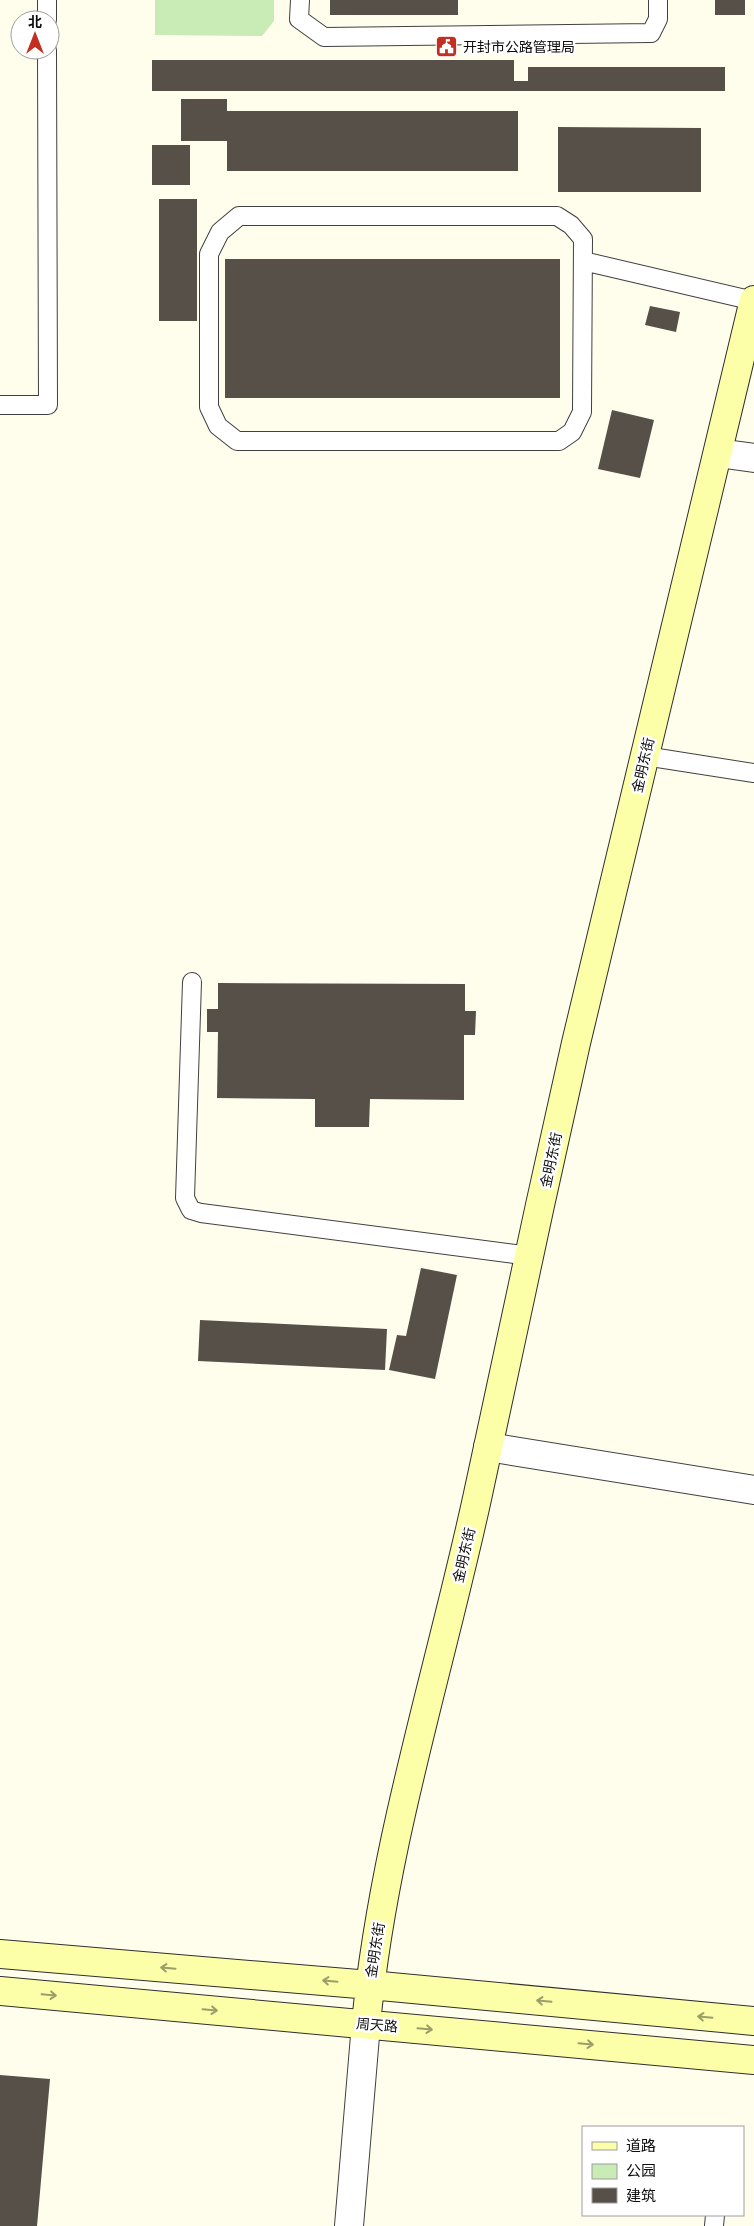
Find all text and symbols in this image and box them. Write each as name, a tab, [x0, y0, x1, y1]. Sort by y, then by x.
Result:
north arrow	[10, 10, 60, 60]
text: 北	[28, 15, 42, 30]
public building icon: 开封市公路管理局	[435, 35, 459, 59]
place label: 开封市公路管理局	[463, 40, 575, 55]
street label: 金明东街	[630, 736, 657, 794]
street label: 金明东街	[538, 1131, 565, 1189]
street label: 金明东街	[451, 1526, 478, 1584]
street label: 金明东街	[364, 1921, 387, 1979]
one-way arrow	[160, 1963, 176, 1973]
one-way arrow	[322, 1977, 338, 1986]
one-way arrow	[40, 1990, 56, 2000]
one-way arrow	[536, 1996, 552, 2006]
one-way arrow	[202, 2005, 218, 2014]
one-way arrow	[698, 2012, 714, 2022]
street label: 周天路	[355, 2016, 399, 2035]
one-way arrow	[416, 2024, 432, 2034]
one-way arrow	[578, 2040, 594, 2049]
legend	[582, 2126, 744, 2216]
text: 道路	[626, 2138, 656, 2154]
text: 公园	[626, 2163, 656, 2179]
text: 建筑	[626, 2188, 656, 2204]

